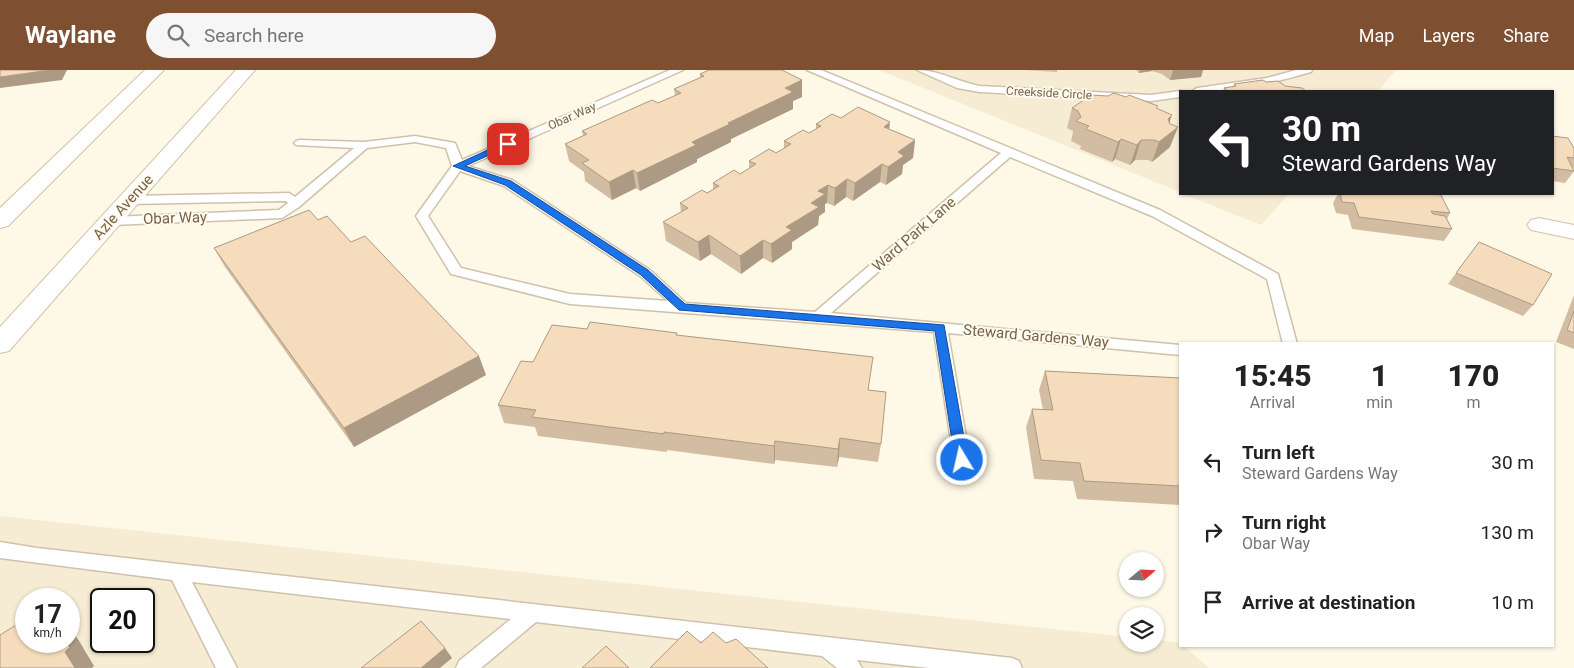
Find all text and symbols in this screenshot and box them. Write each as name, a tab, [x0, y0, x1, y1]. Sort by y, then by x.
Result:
search box	[146, 13, 496, 58]
text: Waylane	[25, 21, 116, 49]
icon: search	[164, 21, 192, 49]
text: Search here	[204, 24, 304, 47]
text: Map	[1359, 25, 1394, 46]
text: Layers	[1422, 25, 1475, 46]
text: Share	[1503, 25, 1549, 46]
street label: Creekside Circle	[1006, 84, 1092, 102]
street label: Obar Way	[546, 99, 598, 133]
text: 30 m	[1282, 109, 1361, 150]
icon: left	[1199, 110, 1264, 175]
pin	[487, 123, 529, 165]
icon: arrive	[494, 130, 522, 158]
text: Steward Gardens Way	[1282, 151, 1496, 176]
street label: Azle Avenue	[89, 171, 157, 243]
street label: Ward Park Lane	[869, 193, 959, 275]
street label: Obar Way	[143, 208, 207, 228]
street label: Steward Gardens Way	[962, 321, 1110, 351]
text: 15:45	[1234, 358, 1312, 393]
text: 1	[1371, 358, 1388, 393]
text: 170	[1447, 358, 1499, 393]
text: Arrival	[1250, 393, 1295, 412]
text: min	[1366, 393, 1393, 412]
text: m	[1466, 393, 1480, 412]
position arrow	[935, 433, 987, 485]
text: Turn left	[1242, 441, 1315, 464]
icon: left	[1199, 448, 1227, 476]
text: 30 m	[1491, 451, 1534, 474]
text: Steward Gardens Way	[1242, 464, 1398, 483]
text: Turn right	[1242, 511, 1326, 534]
icon: right	[1199, 518, 1227, 546]
text: 130 m	[1481, 521, 1534, 544]
text: Obar Way	[1242, 534, 1310, 553]
north arrow	[1119, 552, 1164, 598]
map controls	[1119, 552, 1164, 652]
speed limit sign: 20	[90, 588, 155, 653]
icon: arrive	[1199, 588, 1227, 616]
text: Arrive at destination	[1242, 591, 1415, 614]
text: 10 m	[1491, 591, 1534, 614]
text: 17	[33, 600, 62, 629]
button: layers	[1119, 607, 1164, 652]
text: km/h	[33, 626, 62, 640]

